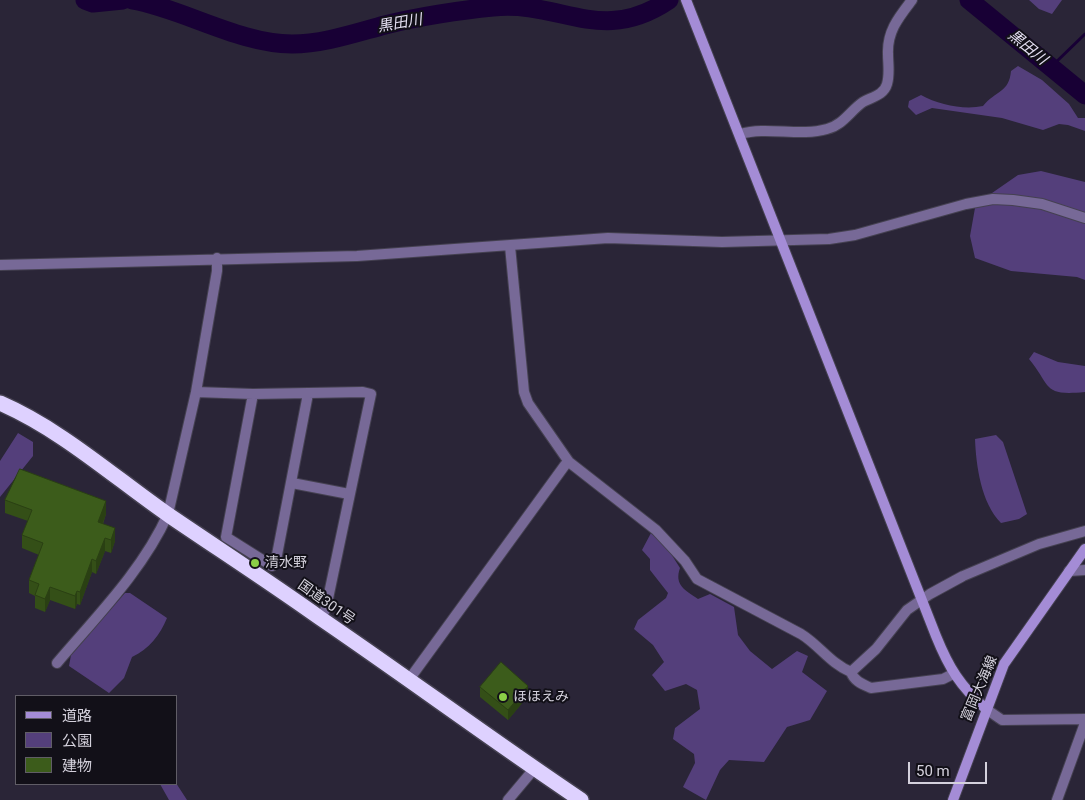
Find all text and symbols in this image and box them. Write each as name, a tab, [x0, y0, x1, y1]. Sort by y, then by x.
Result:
water label: 黒田川	[376, 11, 424, 37]
water label: 黒田川	[1004, 27, 1050, 69]
place label: 清水野	[265, 555, 307, 571]
marker: 清水野	[249, 557, 261, 569]
street label: 国道301号	[294, 577, 358, 629]
street label: 富岡大海線	[959, 654, 1001, 724]
place label: ほほえみ	[513, 689, 569, 705]
marker: ほほえみ	[497, 691, 509, 703]
legend	[15, 695, 178, 785]
text: 道路	[62, 707, 92, 725]
text: 公園	[62, 732, 92, 750]
scale bar	[910, 752, 989, 784]
text: 建物	[62, 757, 92, 775]
text: 50 m	[916, 762, 950, 780]

